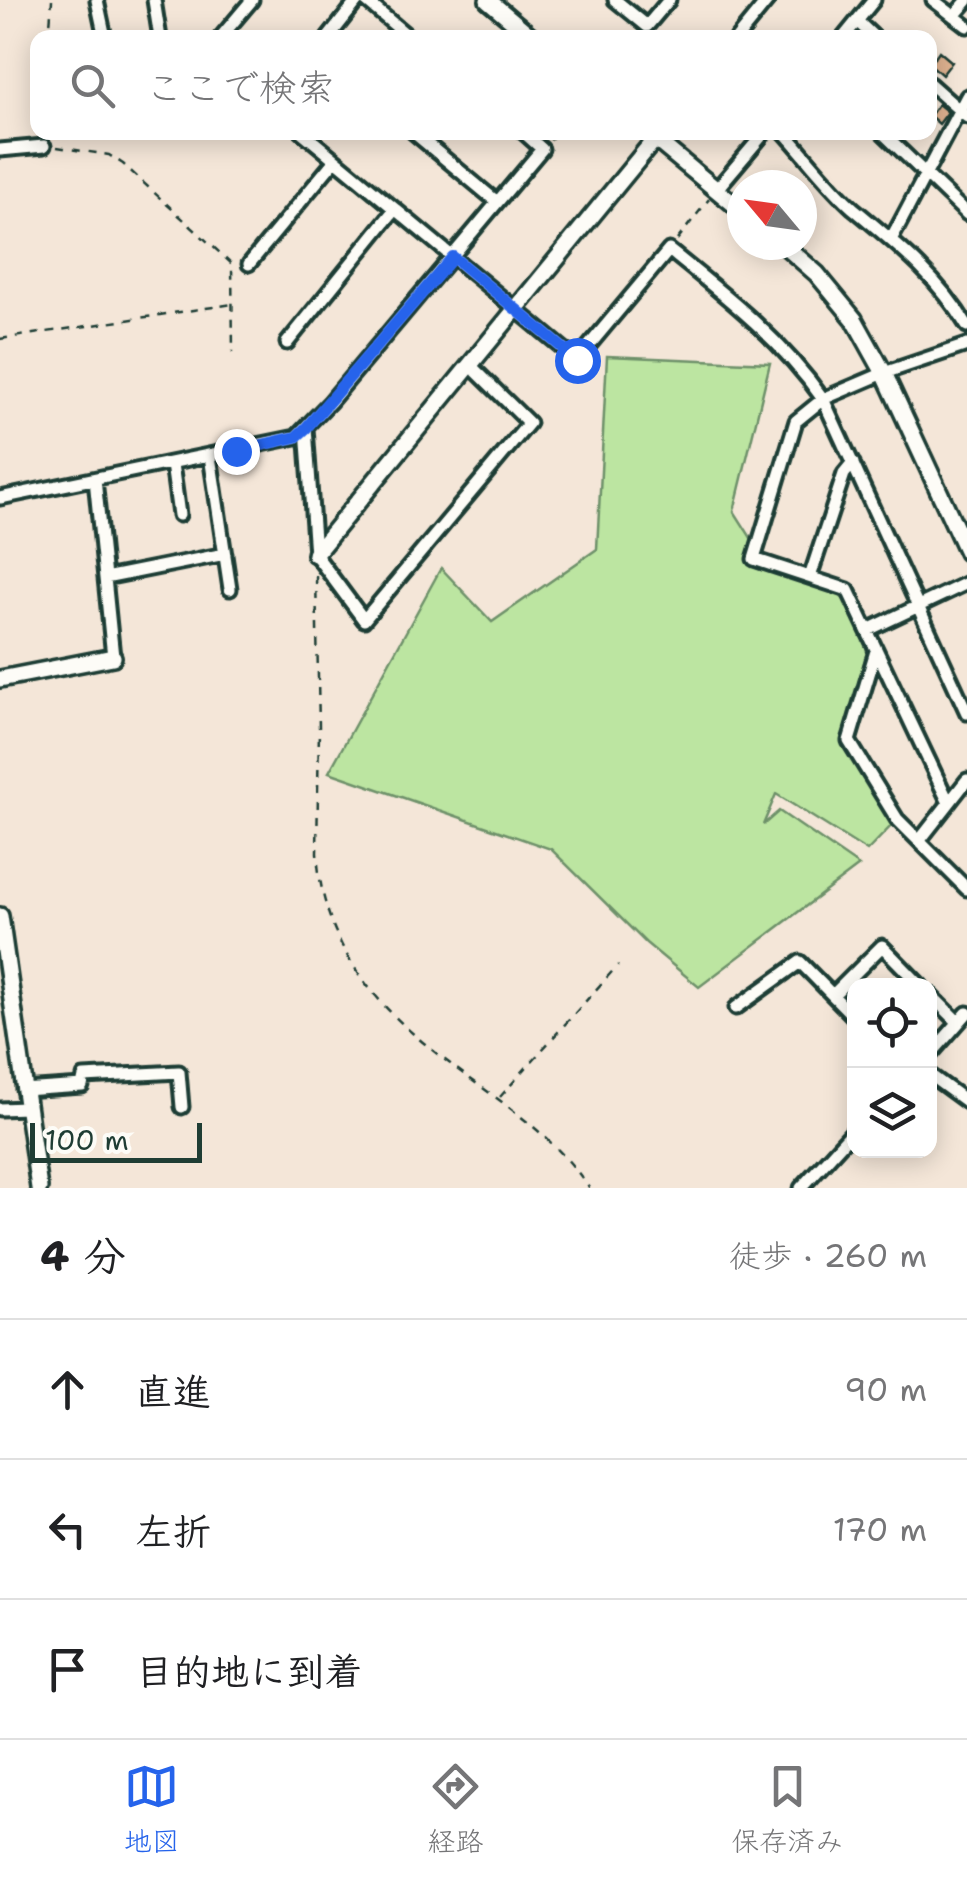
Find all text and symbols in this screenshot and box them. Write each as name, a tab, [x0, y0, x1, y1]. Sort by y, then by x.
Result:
search box	[30, 30, 937, 140]
icon: search	[65, 58, 120, 113]
text: ここで検索	[145, 62, 335, 113]
north arrow	[727, 170, 817, 260]
route start	[555, 338, 601, 384]
route end	[214, 429, 260, 475]
map controls	[847, 978, 937, 1158]
button: locate	[847, 978, 937, 1068]
button: layers	[847, 1068, 937, 1158]
scale bar	[30, 1118, 202, 1162]
text: 100 m	[45, 1121, 129, 1159]
text: 4 分	[40, 1228, 126, 1284]
text: 徒歩 · 260 m	[729, 1234, 927, 1277]
icon: ahead	[40, 1362, 95, 1417]
text: 直進	[135, 1366, 211, 1417]
text: 90 m	[844, 1368, 927, 1411]
icon: left	[40, 1502, 95, 1557]
text: 左折	[135, 1506, 211, 1557]
text: 170 m	[833, 1508, 927, 1551]
icon: arrive	[40, 1642, 95, 1697]
text: 目的地に到着	[135, 1646, 363, 1697]
tab: 地図	[124, 1759, 180, 1860]
tab: 経路	[427, 1759, 483, 1860]
tab: 保存済み	[731, 1759, 843, 1860]

